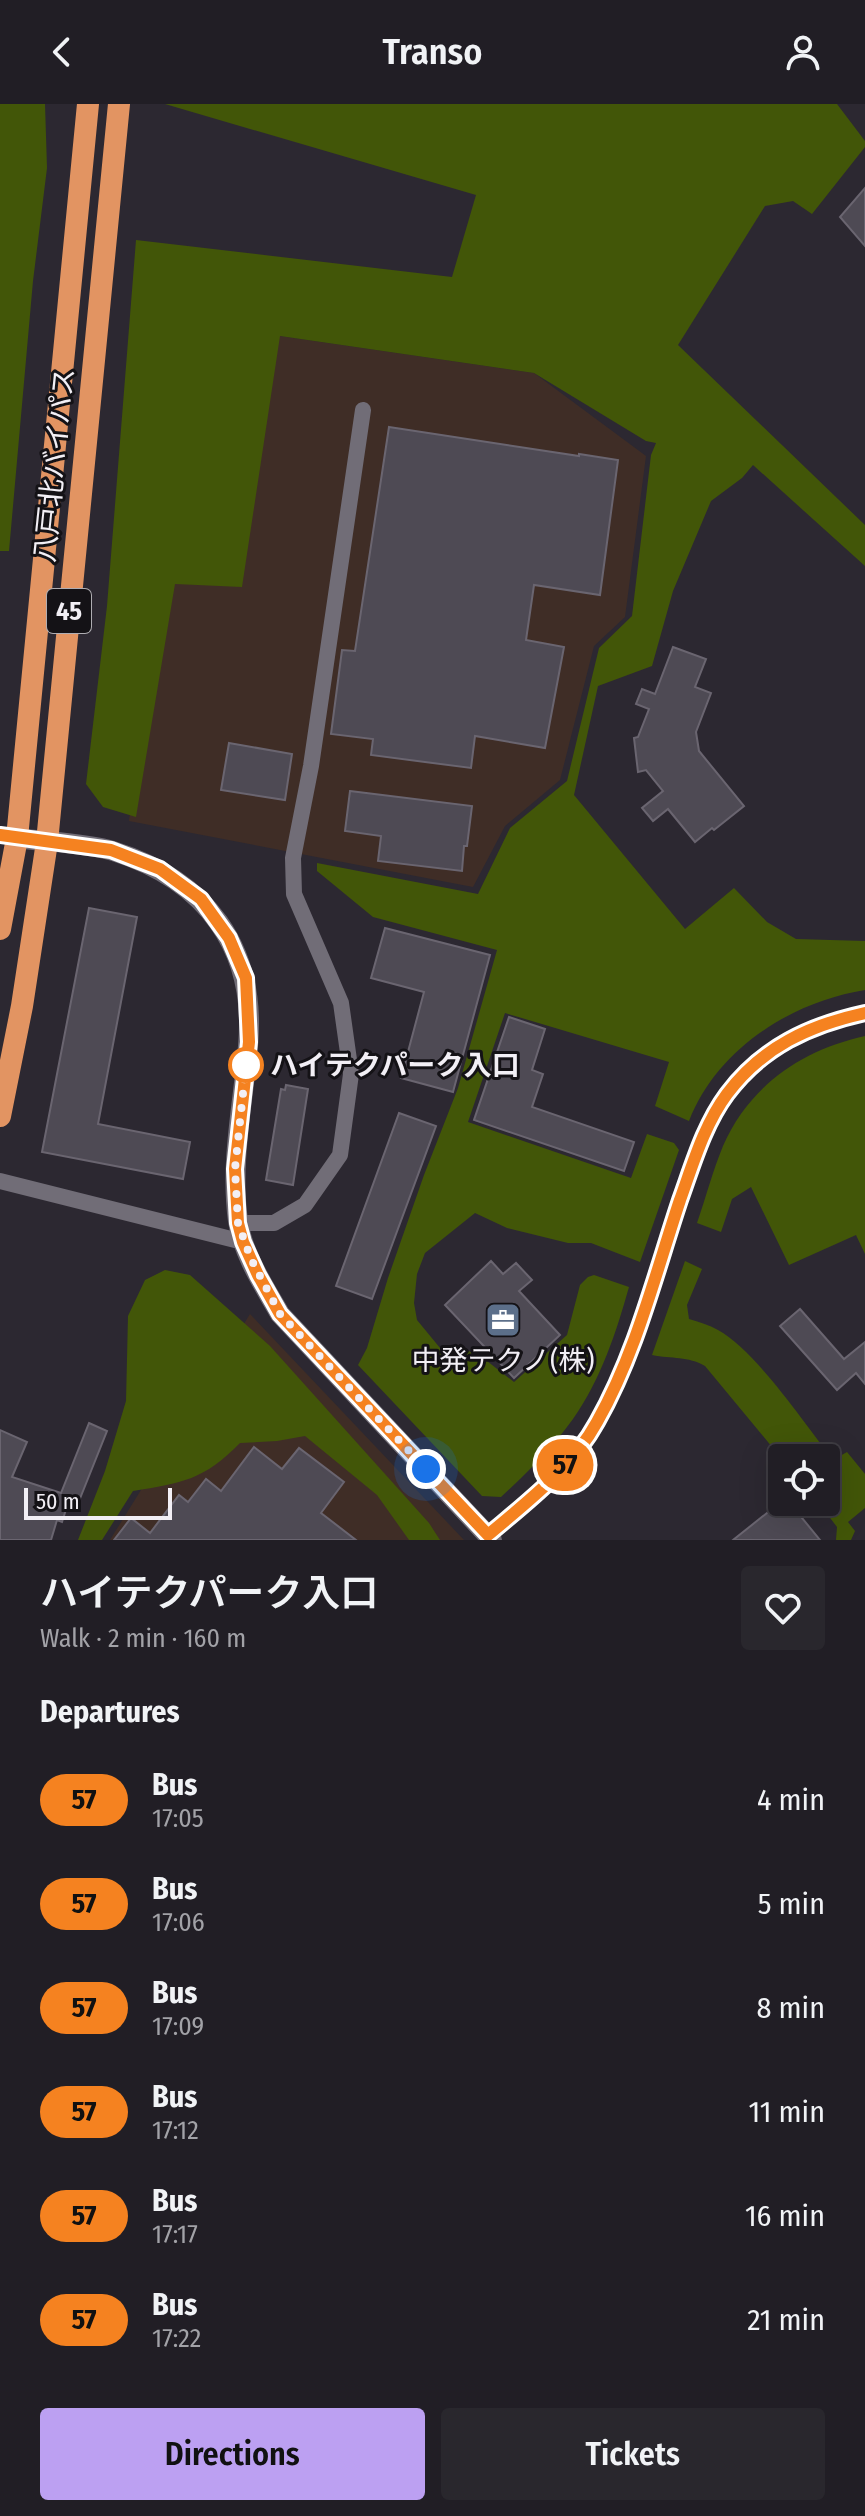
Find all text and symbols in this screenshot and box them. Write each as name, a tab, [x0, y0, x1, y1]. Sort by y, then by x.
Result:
icon: back	[40, 30, 84, 74]
text: Transo	[383, 30, 482, 74]
icon: person	[781, 30, 825, 74]
street label: 八戸北バイパス	[28, 366, 81, 564]
road number: 45	[47, 589, 91, 633]
marker: ハイテクパーク入口	[229, 1048, 263, 1082]
place label: ハイテクパーク入口	[270, 1049, 519, 1082]
office icon: 中発テクノ(株)	[484, 1301, 522, 1339]
place label: 中発テクノ(株)	[412, 1344, 594, 1377]
line badge: 57	[529, 1439, 601, 1491]
map controls	[768, 1444, 840, 1516]
button: locate	[768, 1444, 840, 1516]
text: 57	[552, 1448, 578, 1481]
your location	[406, 1449, 446, 1489]
scale bar	[24, 1484, 172, 1520]
text: 50 m	[36, 1488, 80, 1515]
button: heart	[741, 1566, 825, 1650]
text: ハイテクパーク入口	[40, 1570, 379, 1616]
text: Walk · 2 min · 160 m	[40, 1623, 246, 1654]
text: Departures	[40, 1694, 180, 1730]
text: Bus	[152, 1767, 197, 1803]
text: 4 min	[757, 1782, 825, 1818]
text: 57	[71, 1783, 97, 1816]
text: 17:05	[152, 1803, 204, 1834]
text: Bus	[152, 1871, 197, 1907]
text: 5 min	[758, 1886, 825, 1922]
text: 57	[71, 1887, 97, 1920]
text: 17:06	[152, 1907, 205, 1938]
text: Bus	[152, 1975, 197, 2011]
text: 8 min	[757, 1990, 825, 2026]
text: 57	[71, 1991, 97, 2024]
text: 17:09	[152, 2011, 204, 2042]
text: Bus	[152, 2079, 197, 2115]
text: 11 min	[749, 2094, 825, 2130]
text: 57	[71, 2095, 97, 2128]
text: 17:12	[152, 2115, 199, 2146]
text: Bus	[152, 2183, 197, 2219]
text: 16 min	[745, 2198, 825, 2234]
text: 57	[71, 2199, 97, 2232]
text: 17:17	[152, 2219, 198, 2250]
text: Bus	[152, 2287, 197, 2323]
text: 21 min	[747, 2302, 825, 2338]
text: 57	[71, 2303, 97, 2336]
text: 17:22	[152, 2323, 201, 2354]
button: Directions	[40, 2408, 425, 2500]
button: Tickets	[441, 2408, 825, 2500]

